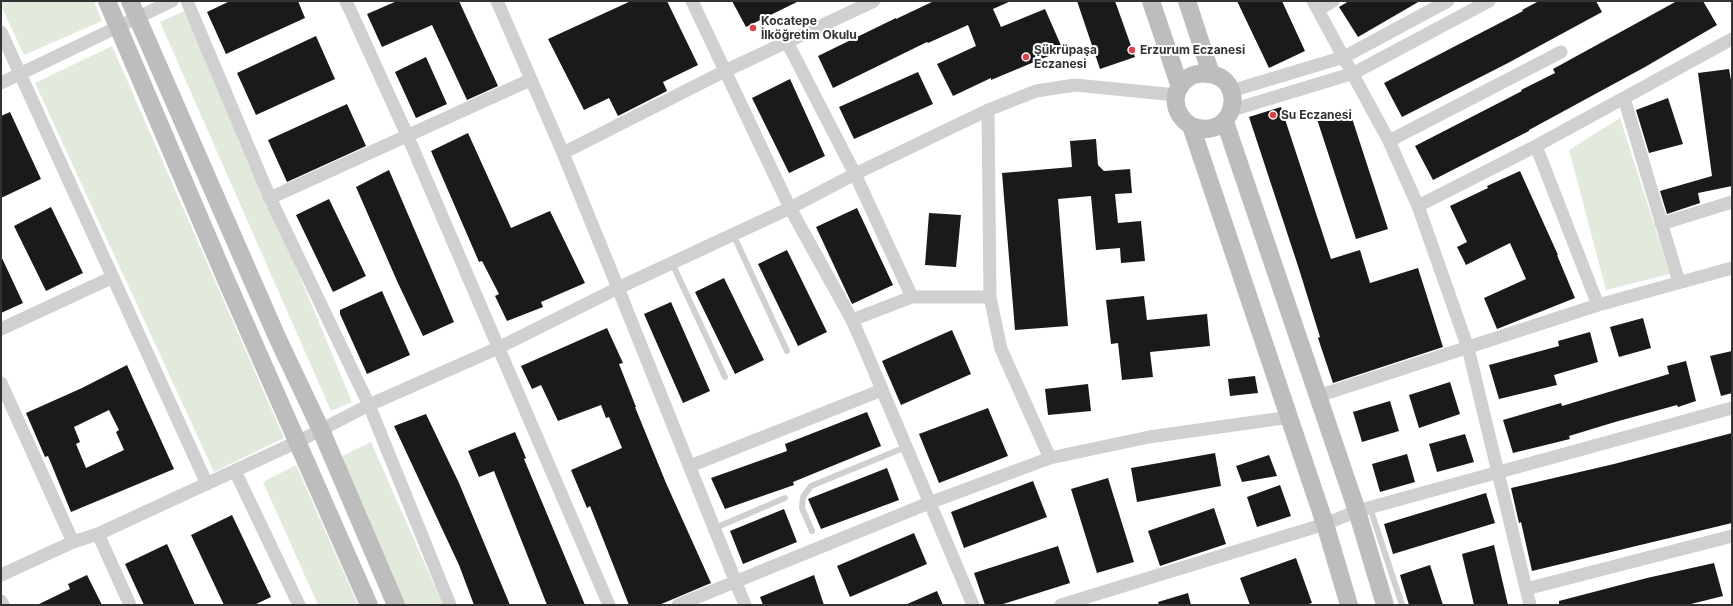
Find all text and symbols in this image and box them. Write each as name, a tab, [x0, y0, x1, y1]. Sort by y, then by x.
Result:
place label: Kocatepe İlköğretim Okulu	[761, 14, 857, 42]
marker: Kocatepe İlköğretim Okulu	[748, 23, 758, 33]
place label: Şükrüpaşa Eczanesi	[1034, 43, 1097, 71]
place label: Erzurum Eczanesi	[1140, 43, 1245, 57]
marker: Erzurum Eczanesi	[1127, 45, 1137, 55]
marker: Şükrüpaşa Eczanesi	[1021, 52, 1031, 62]
place label: Su Eczanesi	[1281, 108, 1352, 122]
marker: Su Eczanesi	[1268, 110, 1278, 120]

